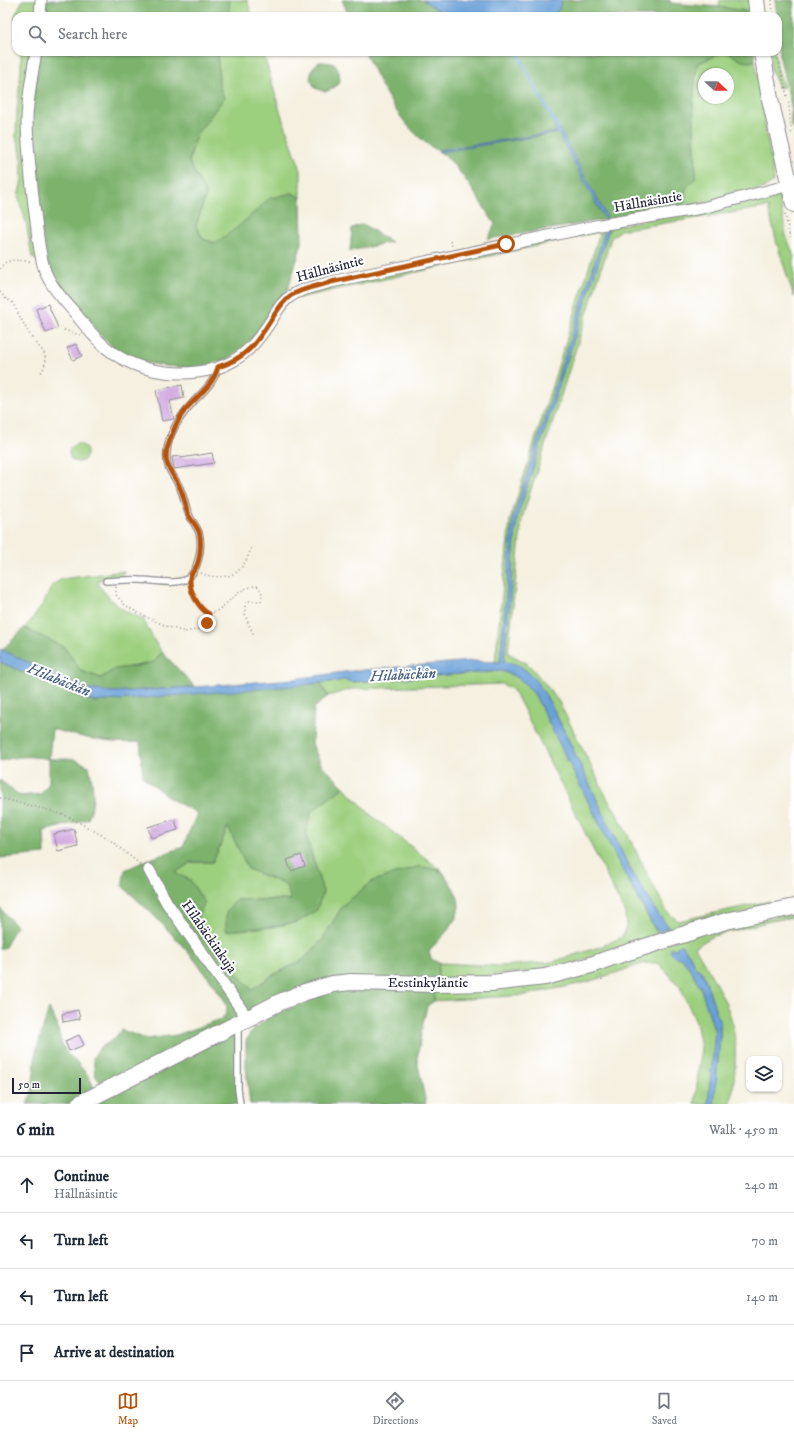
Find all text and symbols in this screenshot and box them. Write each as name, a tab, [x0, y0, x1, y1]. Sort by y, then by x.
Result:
search box	[12, 12, 782, 56]
icon: search	[26, 23, 48, 45]
text: Search here	[58, 25, 127, 44]
north arrow	[698, 68, 734, 104]
street label: Hällnäsintie	[613, 187, 684, 217]
route start	[497, 235, 515, 253]
street label: Hällnäsintie	[294, 251, 366, 287]
route end	[198, 614, 216, 632]
water label: Hilabäckån	[24, 658, 94, 701]
water label: Hilabäckån	[369, 664, 437, 686]
street label: Hilabäckinkuja	[177, 897, 241, 977]
street label: Eestinkyläntie	[388, 974, 468, 992]
map controls	[746, 1056, 782, 1092]
button: layers	[746, 1056, 782, 1092]
scale bar	[12, 1076, 81, 1095]
text: 50 m	[18, 1078, 40, 1092]
text: 6 min	[16, 1119, 55, 1141]
text: Walk · 450 m	[709, 1122, 778, 1138]
text: Continue	[54, 1167, 109, 1186]
icon: ahead	[16, 1174, 38, 1196]
text: 240 m	[745, 1177, 778, 1193]
text: Hällnäsintie	[54, 1186, 118, 1202]
icon: left	[16, 1230, 38, 1252]
text: Turn left	[54, 1231, 108, 1250]
text: 70 m	[752, 1233, 778, 1249]
icon: left	[16, 1286, 38, 1308]
text: Turn left	[54, 1287, 108, 1306]
text: 140 m	[746, 1289, 778, 1305]
icon: arrive	[16, 1342, 38, 1364]
text: Arrive at destination	[54, 1343, 174, 1362]
tab: Map	[117, 1390, 139, 1428]
tab: Directions	[373, 1390, 418, 1428]
tab: Saved	[652, 1390, 677, 1428]

